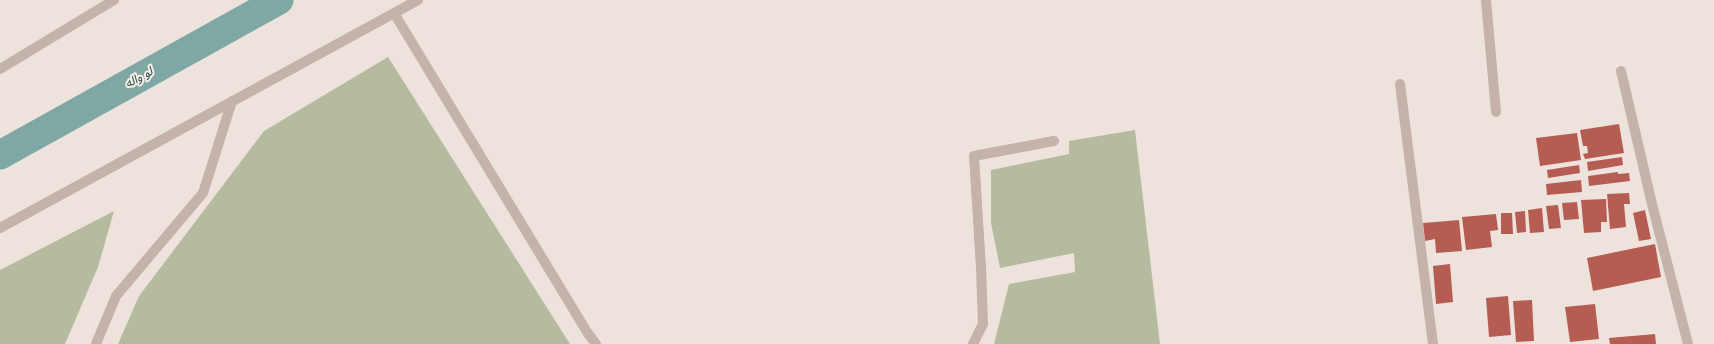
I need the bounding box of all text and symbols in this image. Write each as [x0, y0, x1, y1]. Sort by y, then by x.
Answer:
water label: لو واله [123, 65, 155, 91]

